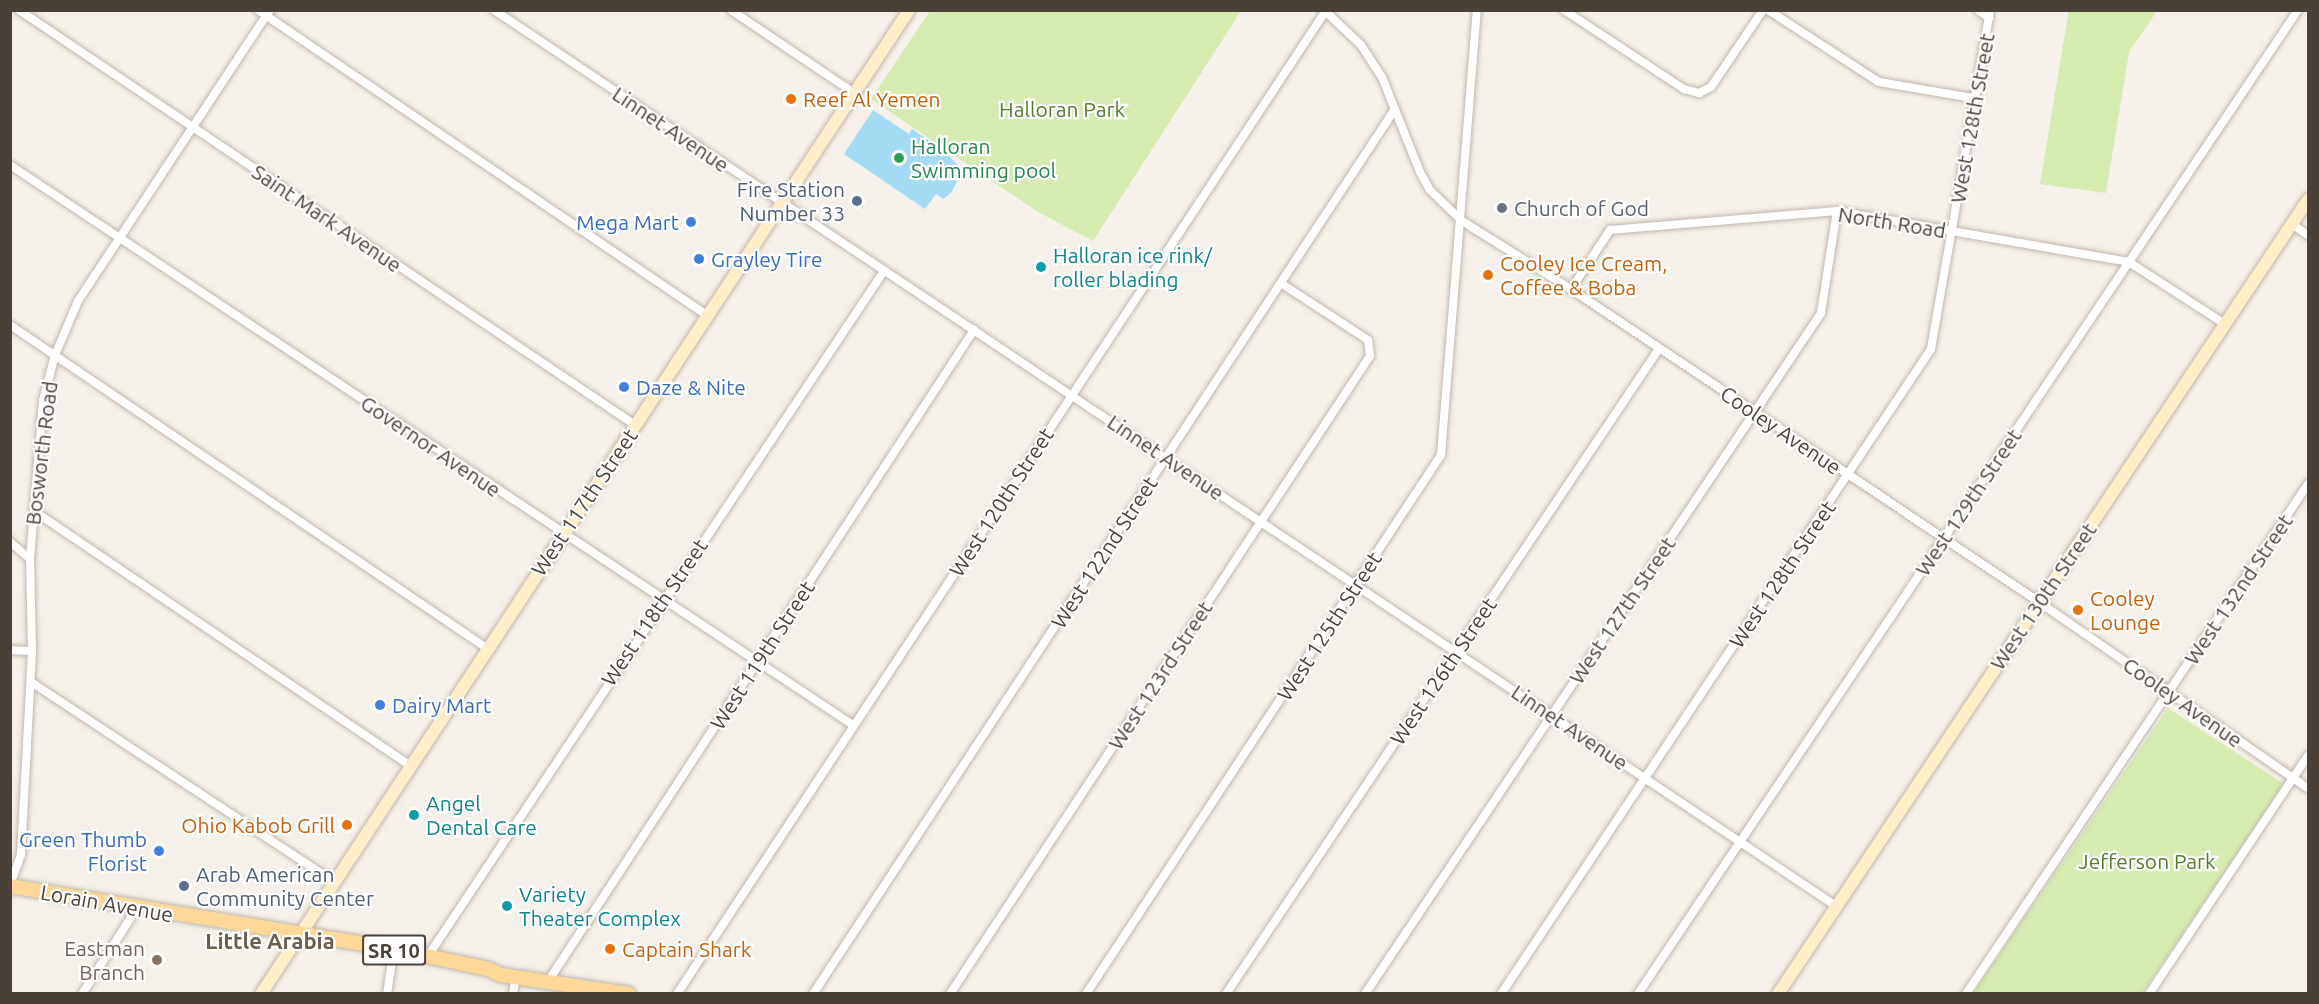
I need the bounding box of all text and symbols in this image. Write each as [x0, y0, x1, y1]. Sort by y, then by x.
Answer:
street label: West 128th Street [1945, 31, 1999, 205]
street label: Linnet Avenue [608, 81, 734, 177]
place label: Reef Al Yemen [803, 86, 941, 112]
marker: Reef Al Yemen [784, 92, 798, 106]
park label: Halloran Park [999, 96, 1125, 122]
place label: Halloran Swimming pool [911, 133, 1056, 183]
marker: Halloran Swimming pool [892, 151, 906, 165]
street label: Saint Mark Avenue [247, 159, 407, 277]
place label: Fire Station Number 33 [737, 176, 845, 226]
marker: Fire Station Number 33 [850, 194, 864, 208]
place label: Church of God [1514, 195, 1649, 221]
marker: Church of God [1495, 201, 1509, 215]
street label: North Road [1836, 201, 1948, 243]
place label: Mega Mart [576, 209, 679, 235]
marker: Mega Mart [684, 215, 698, 229]
place label: Halloran ice rink/ roller blading [1053, 242, 1212, 292]
place label: Grayley Tire [711, 246, 823, 272]
place label: Cooley Ice Cream, Coffee & Boba [1500, 250, 1667, 300]
marker: Grayley Tire [692, 252, 706, 266]
marker: Halloran ice rink/ roller blading [1034, 260, 1048, 274]
marker: Cooley Ice Cream, Coffee & Boba [1481, 268, 1495, 282]
place label: Daze & Nite [636, 374, 746, 400]
street label: Bosworth Road [20, 380, 62, 526]
marker: Daze & Nite [617, 380, 631, 394]
street label: Cooley Avenue [1716, 380, 1846, 480]
street label: Governor Avenue [356, 390, 506, 502]
street label: Linnet Avenue [1103, 409, 1229, 505]
street label: West 120th Street [944, 423, 1058, 581]
street label: West 117th Street [525, 424, 643, 580]
street label: West 129th Street [1909, 424, 2027, 580]
street label: West 122nd Street [1045, 471, 1163, 633]
street label: West 128th Street [1723, 496, 1841, 652]
street label: West 132nd Street [2178, 509, 2298, 669]
street label: West 130th Street [1984, 518, 2102, 674]
street label: West 127th Street [1563, 532, 1681, 688]
street label: West 118th Street [595, 534, 713, 690]
street label: West 125th Street [1272, 547, 1386, 705]
street label: West 119th Street [705, 576, 819, 734]
place label: Cooley Lounge [2090, 585, 2161, 635]
street label: West 126th Street [1384, 593, 1502, 749]
street label: West 123rd Street [1103, 596, 1217, 754]
marker: Cooley Lounge [2071, 603, 2085, 617]
street label: Cooley Avenue [2118, 651, 2248, 753]
street label: Linnet Avenue [1507, 679, 1633, 775]
place label: Dairy Mart [392, 692, 491, 718]
marker: Dairy Mart [373, 698, 387, 712]
place label: Angel Dental Care [426, 790, 537, 840]
marker: Angel Dental Care [407, 808, 421, 822]
place label: Ohio Kabob Grill [181, 812, 335, 838]
marker: Ohio Kabob Grill [340, 818, 354, 832]
place label: Green Thumb Florist [19, 826, 147, 876]
marker: Green Thumb Florist [152, 844, 166, 858]
park label: Jefferson Park [2078, 848, 2216, 874]
place label: Arab American Community Center [196, 861, 374, 911]
street label: Lorain Avenue [39, 879, 175, 927]
marker: Arab American Community Center [177, 879, 191, 893]
place label: Variety Theater Complex [519, 881, 681, 931]
marker: Variety Theater Complex [500, 899, 514, 913]
district label: Little Arabia [205, 928, 335, 954]
road number: SR 10 [361, 933, 427, 967]
place label: Eastman Branch [64, 935, 145, 985]
place label: Captain Shark [622, 936, 751, 962]
marker: Captain Shark [603, 942, 617, 956]
marker: Eastman Branch [150, 953, 164, 967]

